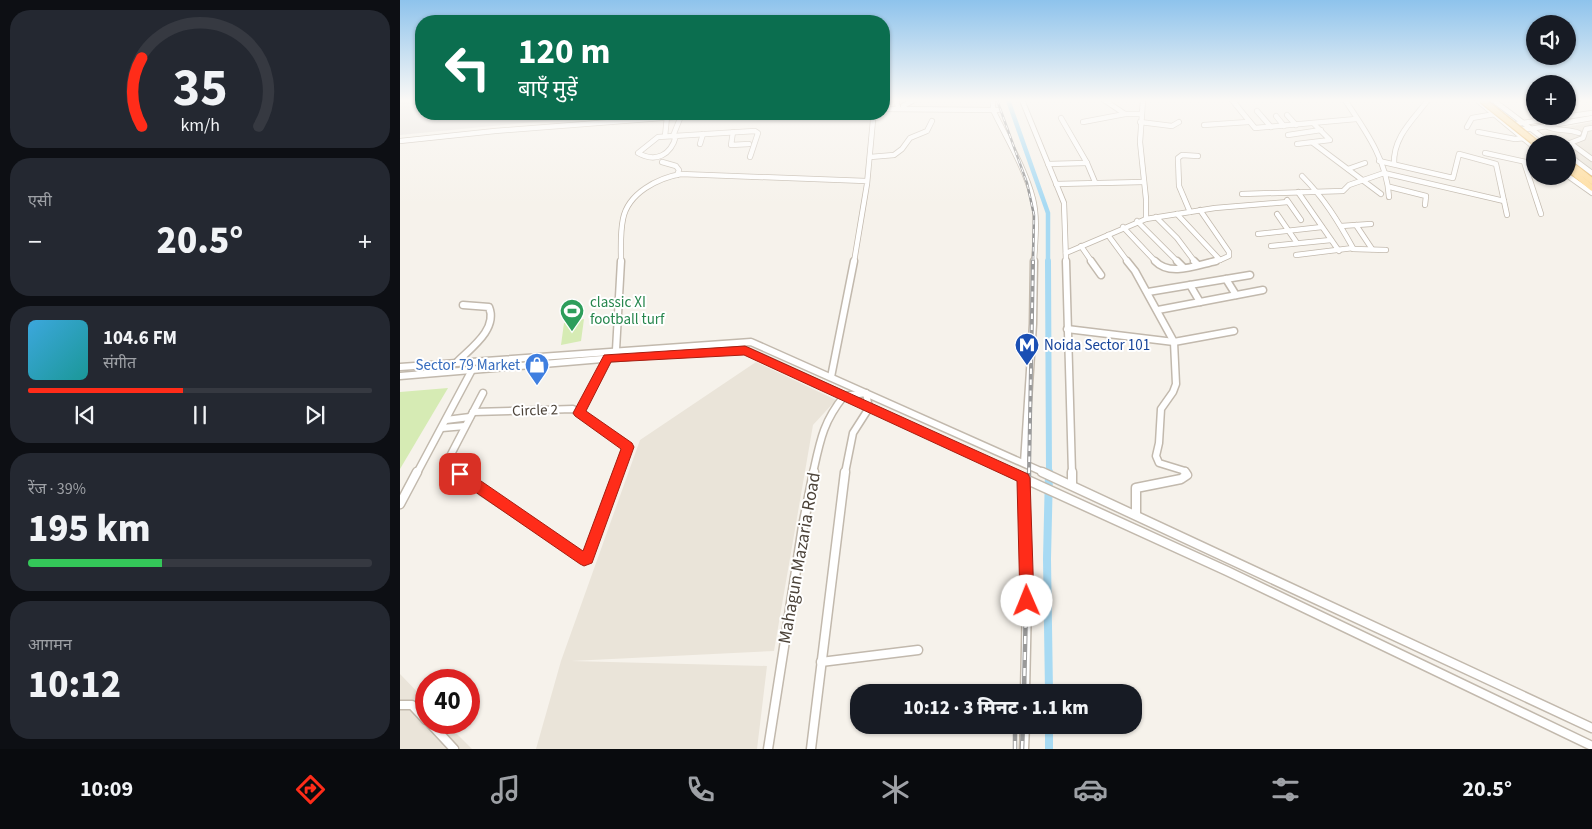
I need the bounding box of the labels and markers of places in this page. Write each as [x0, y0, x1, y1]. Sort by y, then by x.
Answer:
place label: classic XI football turf [590, 292, 665, 330]
sports icon: classic XI football turf [559, 298, 585, 332]
metro station icon: Noida Sector 101 [1014, 332, 1040, 366]
place label: Noida Sector 101 [1044, 335, 1150, 356]
shop icon: Sector 79 Market [524, 352, 550, 386]
place label: Sector 79 Market [416, 355, 520, 376]
pin [439, 453, 481, 495]

